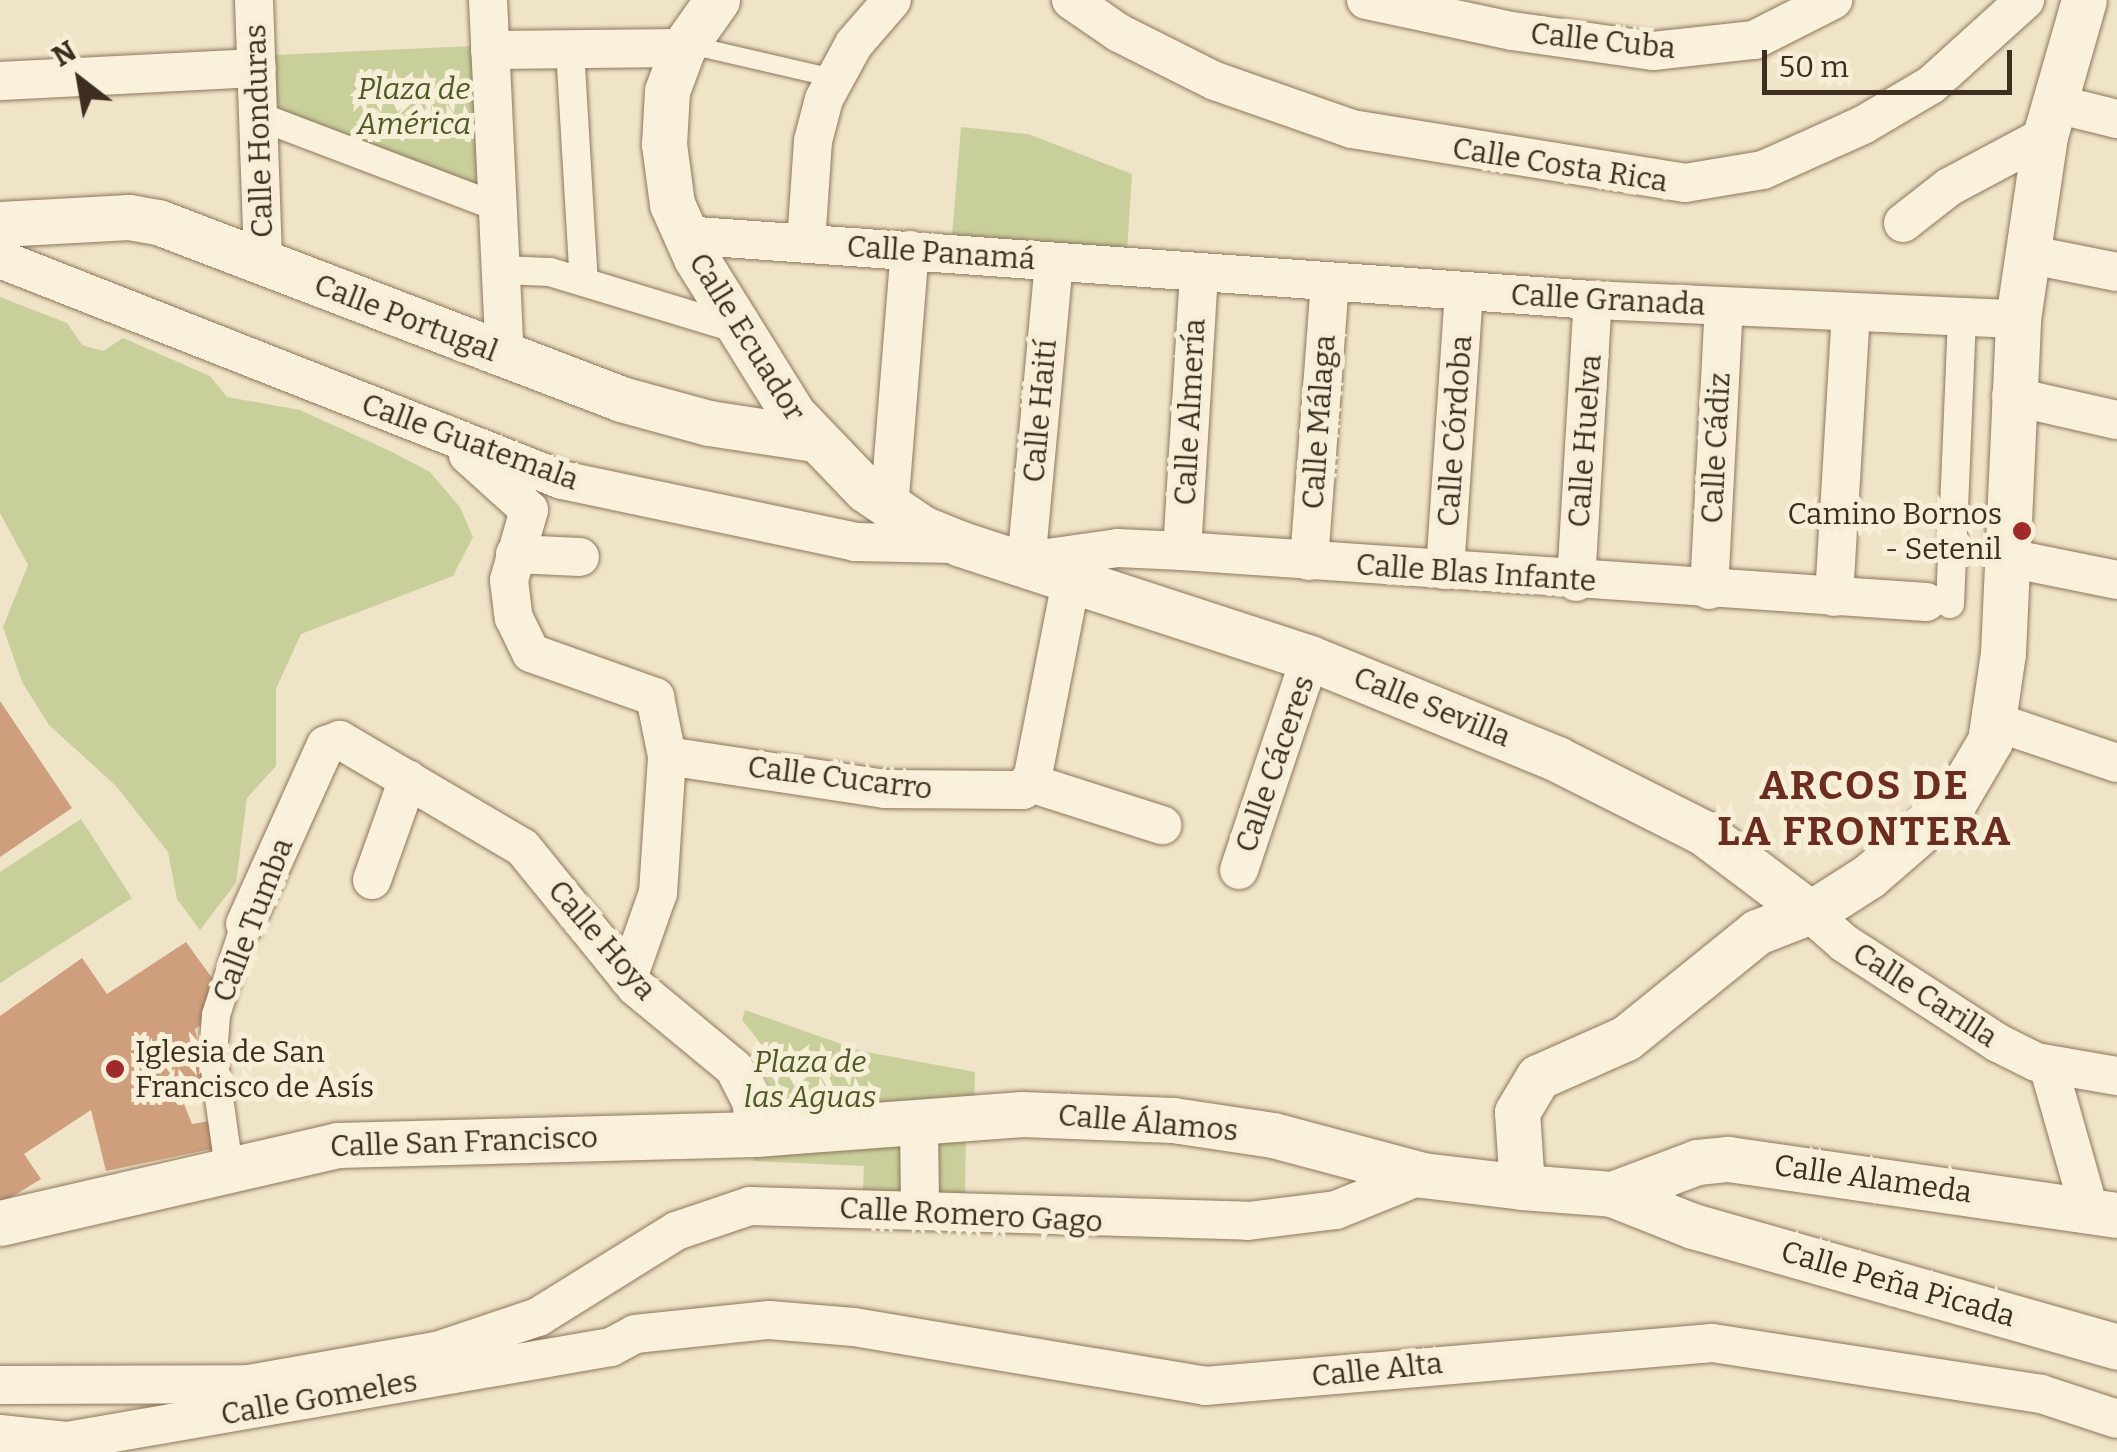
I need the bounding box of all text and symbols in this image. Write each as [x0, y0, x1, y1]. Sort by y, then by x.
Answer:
street label: Calle Cuba [1529, 15, 1677, 67]
street label: Calle Honduras [237, 23, 281, 239]
north arrow [30, 30, 130, 130]
scale bar [1767, 30, 2017, 92]
text: N [47, 34, 82, 74]
text: 50 m [1779, 49, 1849, 85]
park label: Plaza de América [357, 71, 471, 142]
street label: Calle Costa Rica [1450, 130, 1670, 200]
street label: Calle Panamá [846, 228, 1036, 278]
street label: Calle Ecuador [681, 246, 813, 428]
street label: Calle Portugal [309, 266, 503, 370]
street label: Calle Granada [1510, 277, 1706, 323]
street label: Calle Almería [1167, 318, 1213, 506]
street label: Calle Málaga [1295, 333, 1343, 511]
street label: Calle Córdoba [1430, 334, 1480, 528]
street label: Calle Haití [1016, 338, 1064, 484]
street label: Calle Huelva [1561, 353, 1609, 529]
street label: Calle Cádiz [1694, 372, 1738, 524]
street label: Calle Guatemala [357, 386, 583, 498]
place label: Camino Bornos - Setenil [1787, 496, 2002, 566]
marker: Camino Bornos - Setenil [2011, 520, 2033, 542]
street label: Calle Blas Infante [1355, 547, 1597, 599]
street label: Calle Sevilla [1348, 659, 1516, 755]
street label: Calle Cáceres [1228, 671, 1322, 857]
street label: Calle Cucarro [746, 749, 934, 807]
district label: ARCOS DE LA FRONTERA [1717, 762, 2013, 856]
street label: Calle Tumba [205, 833, 301, 1007]
street label: Calle Hoya [540, 873, 664, 1007]
street label: Calle Carilla [1846, 935, 2004, 1055]
place label: Iglesia de San Francisco de Asís [135, 1034, 374, 1104]
park label: Plaza de las Aguas [744, 1044, 876, 1114]
marker: Iglesia de San Francisco de Asís [104, 1058, 126, 1080]
street label: Calle Álamos [1056, 1097, 1240, 1149]
street label: Calle San Francisco [329, 1119, 599, 1165]
street label: Calle Alameda [1772, 1147, 1974, 1211]
street label: Calle Romero Gago [838, 1190, 1104, 1240]
street label: Calle Peña Picada [1777, 1233, 2019, 1335]
street label: Calle Alta [1310, 1345, 1444, 1395]
street label: Calle Gomeles [218, 1363, 420, 1433]

